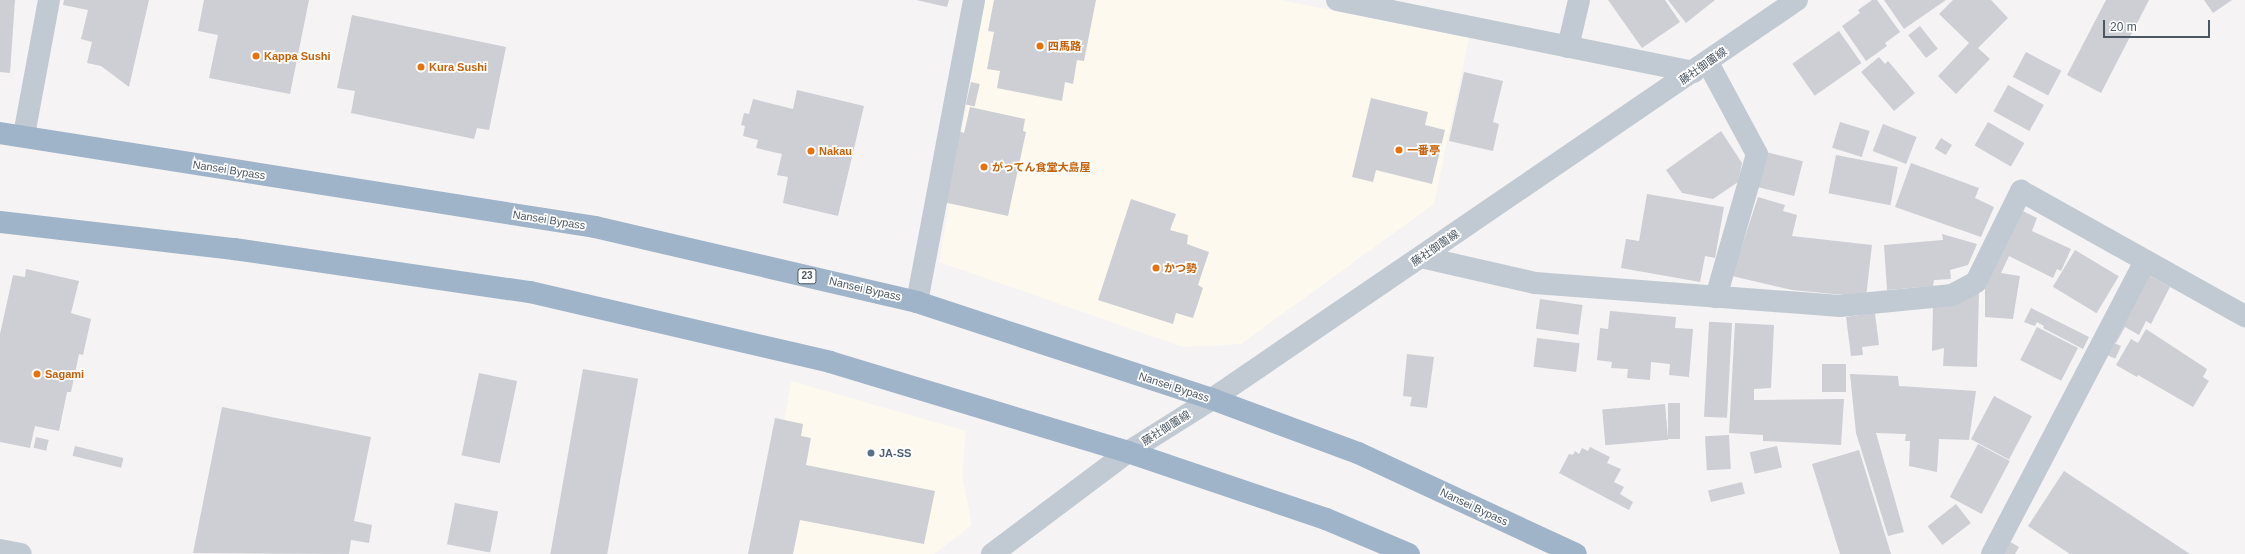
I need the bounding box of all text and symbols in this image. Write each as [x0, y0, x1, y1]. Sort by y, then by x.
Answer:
scale bar [2105, 12, 2212, 38]
text: 20 m [2110, 20, 2137, 34]
place label: 四馬路 [1048, 39, 1081, 53]
marker: 四馬路 [1035, 41, 1045, 51]
street label: 藤社御薗線 [1677, 45, 1729, 87]
place label: Kappa Sushi [264, 49, 331, 63]
marker: Kappa Sushi [251, 51, 261, 61]
place label: Kura Sushi [429, 60, 487, 74]
marker: Kura Sushi [416, 62, 426, 72]
place label: 一番亭 [1407, 143, 1440, 157]
place label: Nakau [819, 144, 852, 158]
marker: 一番亭 [1394, 145, 1404, 155]
marker: Nakau [806, 146, 816, 156]
street label: Nansei Bypass [192, 158, 266, 182]
place label: がってん食堂大島屋 [992, 160, 1091, 174]
marker: がってん食堂大島屋 [979, 162, 989, 172]
street label: Nansei Bypass [512, 208, 586, 232]
street label: 藤社御薗線 [1409, 227, 1461, 269]
place label: かつ勢 [1164, 261, 1197, 275]
marker: かつ勢 [1151, 263, 1161, 273]
road number: 23 [797, 268, 817, 284]
street label: Nansei Bypass [828, 274, 902, 304]
place label: Sagami [45, 367, 84, 381]
marker: Sagami [32, 369, 42, 379]
street label: Nansei Bypass [1137, 369, 1211, 405]
street label: 藤社御薗線 [1139, 408, 1193, 448]
place label: JA-SS [879, 446, 911, 460]
marker: JA-SS [866, 448, 876, 458]
street label: Nansei Bypass [1438, 486, 1510, 528]

